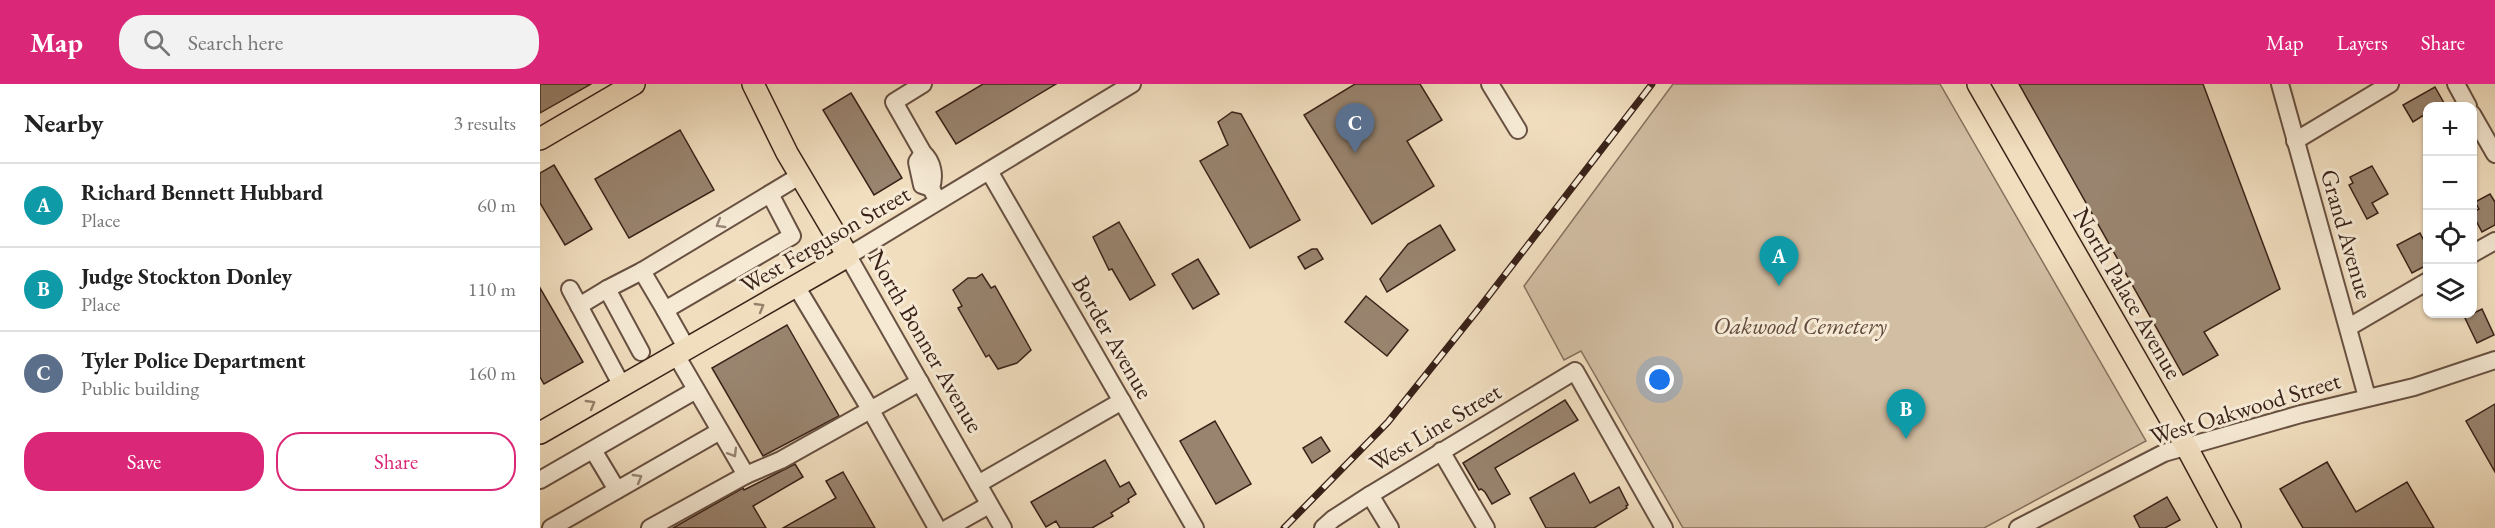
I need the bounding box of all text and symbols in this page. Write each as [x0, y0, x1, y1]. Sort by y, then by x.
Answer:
search box [119, 15, 539, 69]
text: Map [30, 24, 83, 60]
icon: search [140, 26, 173, 59]
text: Search here [188, 28, 283, 57]
text: Map [2266, 29, 2304, 56]
text: Layers [2337, 29, 2388, 56]
text: Share [2421, 29, 2465, 56]
map controls [2423, 102, 2477, 318]
button: + [2423, 102, 2477, 156]
pin: C [1336, 104, 1374, 153]
text: Nearby [24, 106, 104, 140]
text: 3 results [453, 110, 516, 136]
button: − [2423, 156, 2477, 210]
street label: Grand Avenue [2314, 166, 2380, 302]
text: Richard Bennett Hubbard [81, 178, 323, 207]
street label: West Ferguson Street [735, 178, 916, 300]
text: A [36, 192, 51, 218]
text: 60 m [477, 192, 516, 218]
street label: North Palace Avenue [2066, 202, 2190, 384]
text: Place [81, 207, 120, 233]
button: locate [2423, 210, 2477, 264]
one-way arrow [716, 217, 726, 229]
pin: A [1760, 236, 1798, 286]
street label: North Bonner Avenue [861, 244, 991, 438]
text: Judge Stockton Donley [81, 262, 292, 291]
button: layers [2423, 264, 2477, 318]
street label: Border Avenue [1065, 270, 1161, 404]
text: B [37, 276, 50, 302]
text: 110 m [468, 276, 516, 302]
text: Place [81, 291, 120, 317]
one-way arrow [754, 303, 764, 314]
park label: Oakwood Cemetery [1713, 310, 1887, 341]
text: Tyler Police Department [81, 346, 306, 375]
text: C [36, 360, 51, 386]
text: 160 m [468, 360, 516, 386]
street label: West Oakwood Street [2146, 364, 2344, 452]
your location [1645, 365, 1674, 394]
text: Public building [81, 375, 199, 401]
street label: West Line Street [1363, 375, 1507, 479]
pin: B [1886, 390, 1926, 439]
one-way arrow [585, 400, 595, 411]
button: Save [24, 432, 264, 491]
button: Share [276, 432, 516, 491]
one-way arrow [726, 447, 738, 457]
one-way arrow [632, 474, 642, 485]

